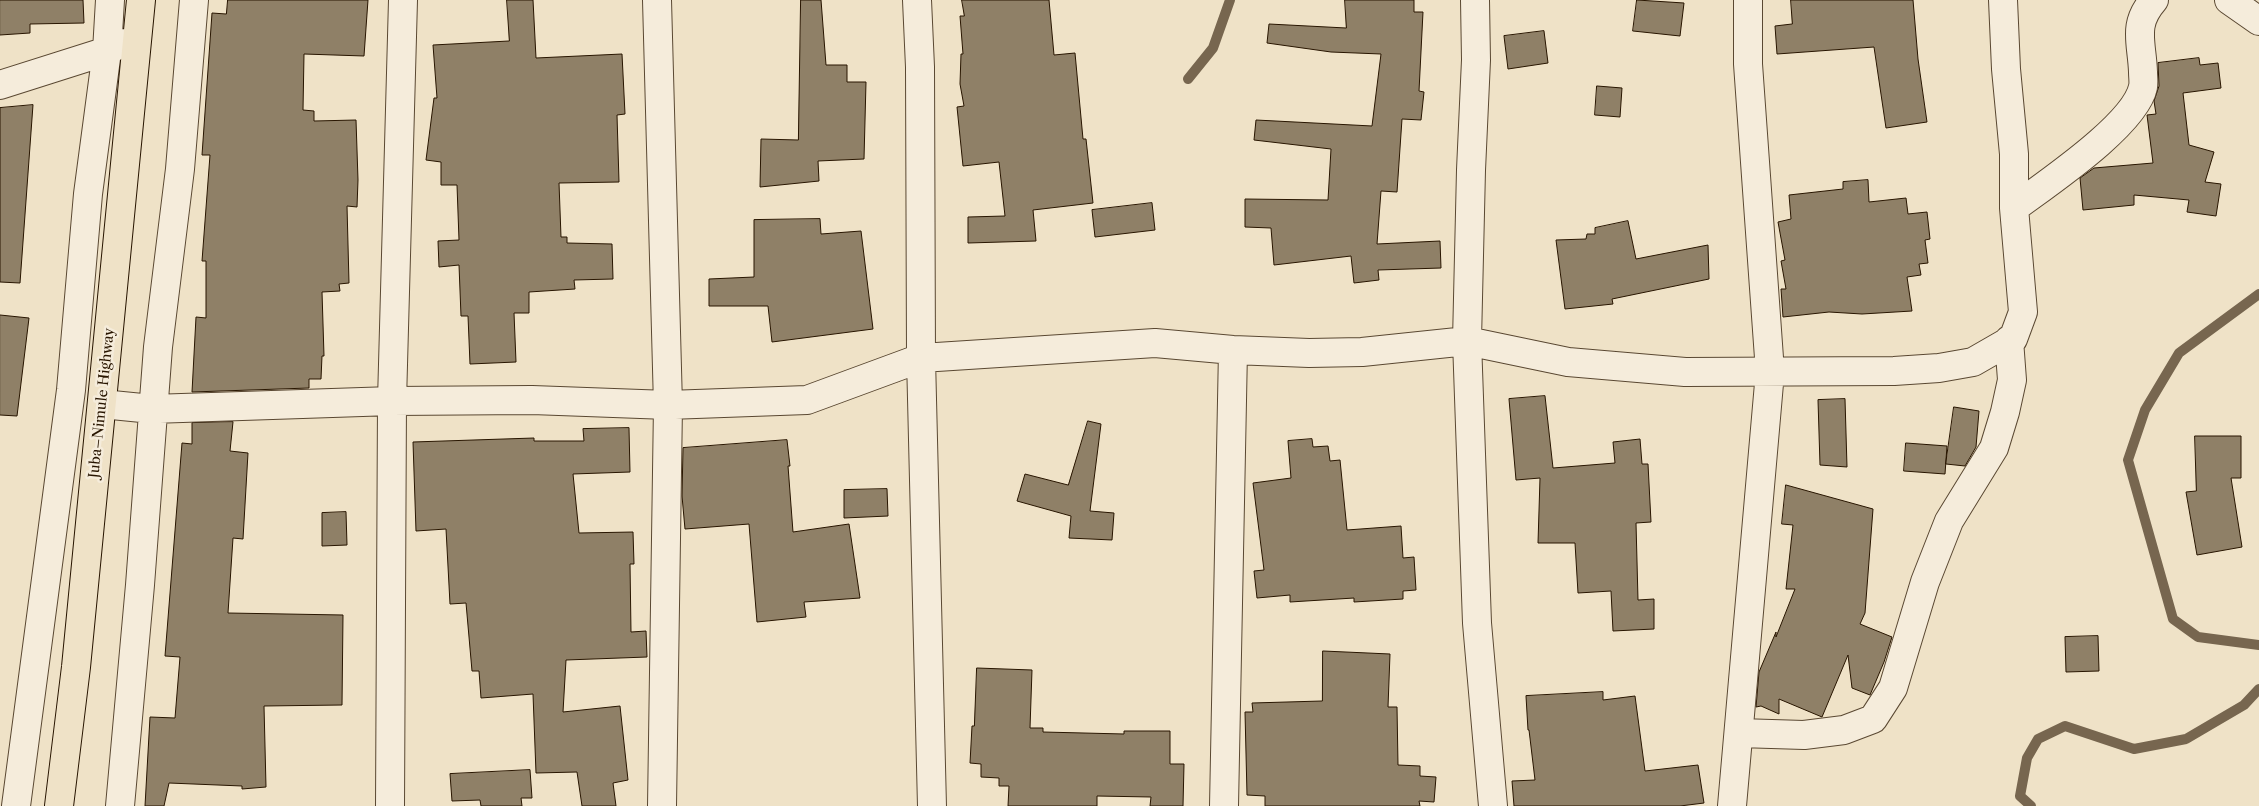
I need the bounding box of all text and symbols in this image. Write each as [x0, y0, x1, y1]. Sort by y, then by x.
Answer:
street label: Juba–Nimule Highway [86, 327, 118, 479]

